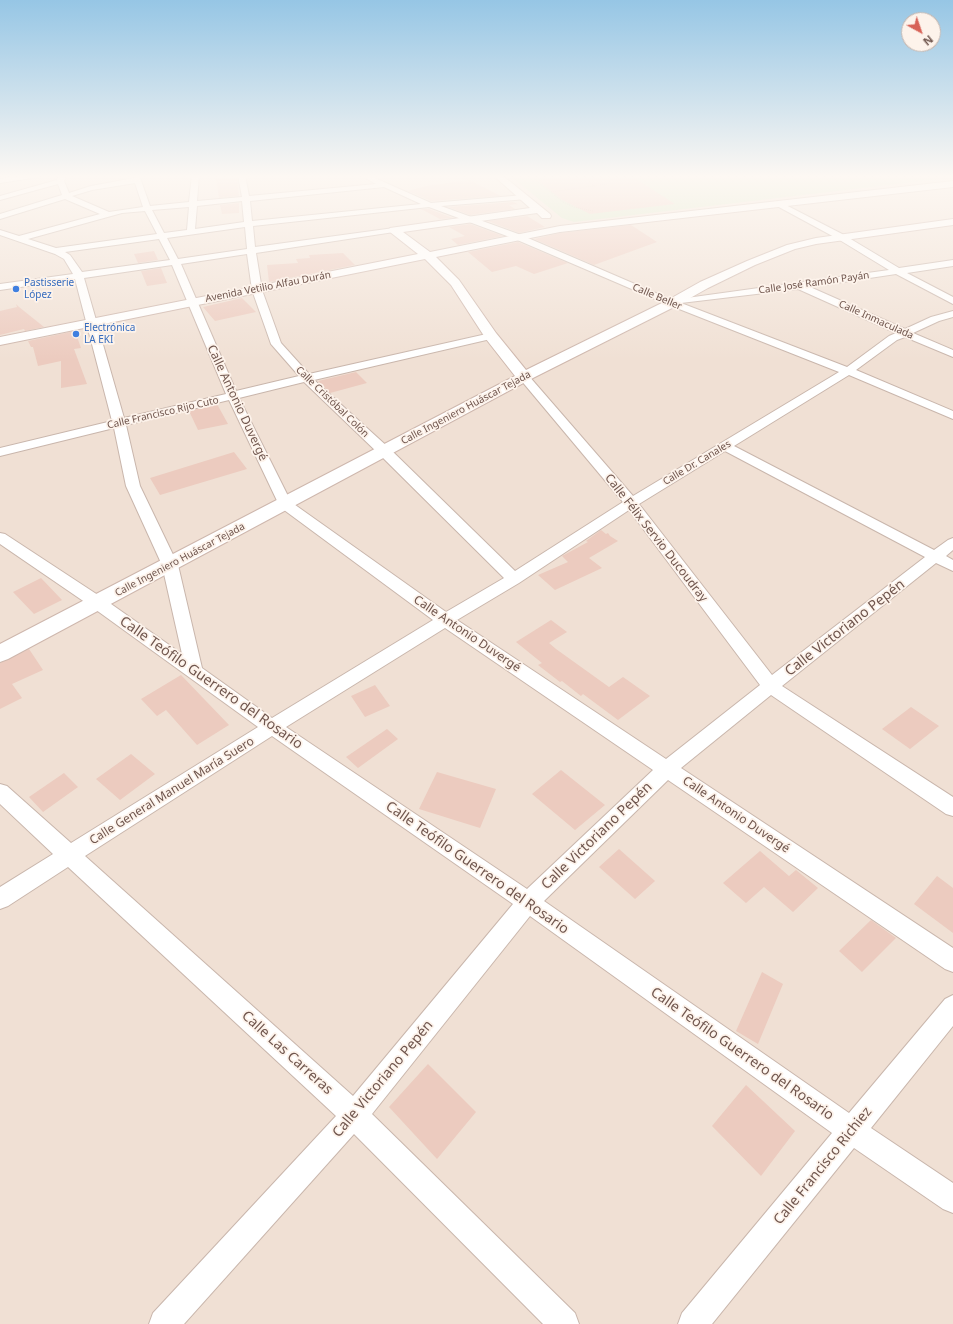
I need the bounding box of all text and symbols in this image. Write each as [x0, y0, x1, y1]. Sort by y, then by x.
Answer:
north arrow [901, 12, 941, 52]
text: N [920, 32, 937, 49]
street label: Avenida Vetilio Alfau Durán [204, 269, 332, 305]
street label: Calle José Ramón Payán [758, 269, 870, 297]
place label: Pastisserie López [24, 277, 74, 300]
street label: Calle Beller [631, 281, 683, 313]
marker: Pastisserie López [11, 284, 21, 294]
street label: Calle Inmaculada [837, 298, 915, 342]
place label: Electrónica LA EKI [84, 322, 135, 346]
marker: Electrónica LA EKI [71, 329, 81, 339]
street label: Calle Antonio Duvergé [204, 343, 270, 463]
street label: Calle Cristóbal Colón [293, 364, 371, 440]
street label: Calle Ingeniero Huáscar Tejada [399, 369, 533, 447]
street label: Calle Francisco Rijo Cuto [106, 394, 220, 432]
street label: Calle Dr. Canales [661, 438, 733, 488]
street label: Calle Félix Servio Ducoudray [602, 471, 710, 605]
street label: Calle Ingeniero Huáscar Tejada [113, 521, 247, 599]
street label: Calle Victoriano Pepén [782, 576, 908, 680]
street label: Calle Antonio Duvergé [411, 593, 523, 675]
street label: Calle Teófilo Guerrero del Rosario [116, 613, 306, 753]
street label: Calle General Manuel María Suero [87, 734, 257, 848]
street label: Calle Antonio Duvergé [680, 774, 792, 856]
street label: Calle Victoriano Pepén [538, 779, 656, 893]
street label: Calle Teófilo Guerrero del Rosario [382, 798, 572, 938]
street label: Calle Teófilo Guerrero del Rosario [647, 984, 837, 1124]
street label: Calle Las Carreras [238, 1008, 336, 1098]
street label: Calle Victoriano Pepén [329, 1017, 437, 1141]
street label: Calle Francisco Richiez [770, 1104, 876, 1228]

